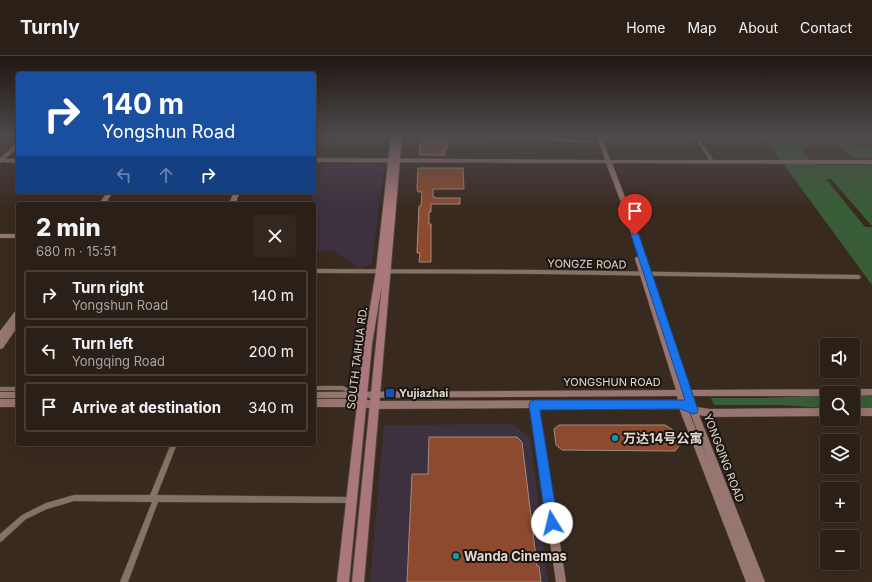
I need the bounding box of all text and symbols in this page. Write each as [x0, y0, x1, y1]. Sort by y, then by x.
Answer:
text: Turnly [20, 16, 80, 39]
text: Home [626, 19, 665, 36]
text: Map [687, 19, 717, 36]
text: About [739, 19, 778, 36]
text: Contact [800, 19, 852, 36]
text: 140 m [102, 87, 184, 121]
icon: right [36, 88, 88, 140]
text: Yongshun Road [102, 121, 235, 142]
icon: left [113, 164, 135, 186]
icon: ahead [155, 164, 177, 186]
icon: right [197, 164, 219, 186]
pin [618, 194, 652, 235]
icon: arrive [624, 200, 646, 222]
text: 2 min [36, 213, 101, 242]
button: close [254, 215, 296, 257]
text: 680 m · 15:51 [36, 243, 117, 259]
street label: YONGZE ROAD [547, 256, 627, 272]
text: Turn right [72, 278, 144, 297]
icon: right [38, 284, 60, 306]
text: 140 m [251, 286, 294, 305]
text: Yongshun Road [72, 297, 168, 313]
street label: SOUTH TAIHUA RD. [344, 306, 370, 410]
text: Turn left [72, 334, 133, 353]
map controls [820, 338, 860, 570]
button: sound [820, 338, 860, 378]
icon: left [38, 340, 60, 362]
text: 200 m [249, 342, 294, 361]
text: Yongqing Road [72, 353, 165, 369]
street label: YONGSHUN ROAD [563, 375, 661, 389]
place label: Yujiazhai [399, 386, 448, 400]
button: search [820, 386, 860, 426]
marker: Yujiazhai [384, 387, 396, 399]
icon: arrive [38, 396, 60, 418]
text: Arrive at destination [72, 398, 221, 417]
text: 340 m [248, 398, 294, 417]
street label: YONGQING ROAD [701, 412, 747, 504]
place label: 万达14号公寓 [623, 430, 702, 446]
marker: 万达14号公寓 [610, 433, 620, 443]
button: layers [820, 434, 860, 474]
button: + [820, 482, 860, 522]
position arrow [531, 502, 573, 544]
button: − [820, 530, 860, 570]
place label: Wanda Cinemas [464, 548, 567, 564]
marker: Wanda Cinemas [451, 551, 461, 561]

